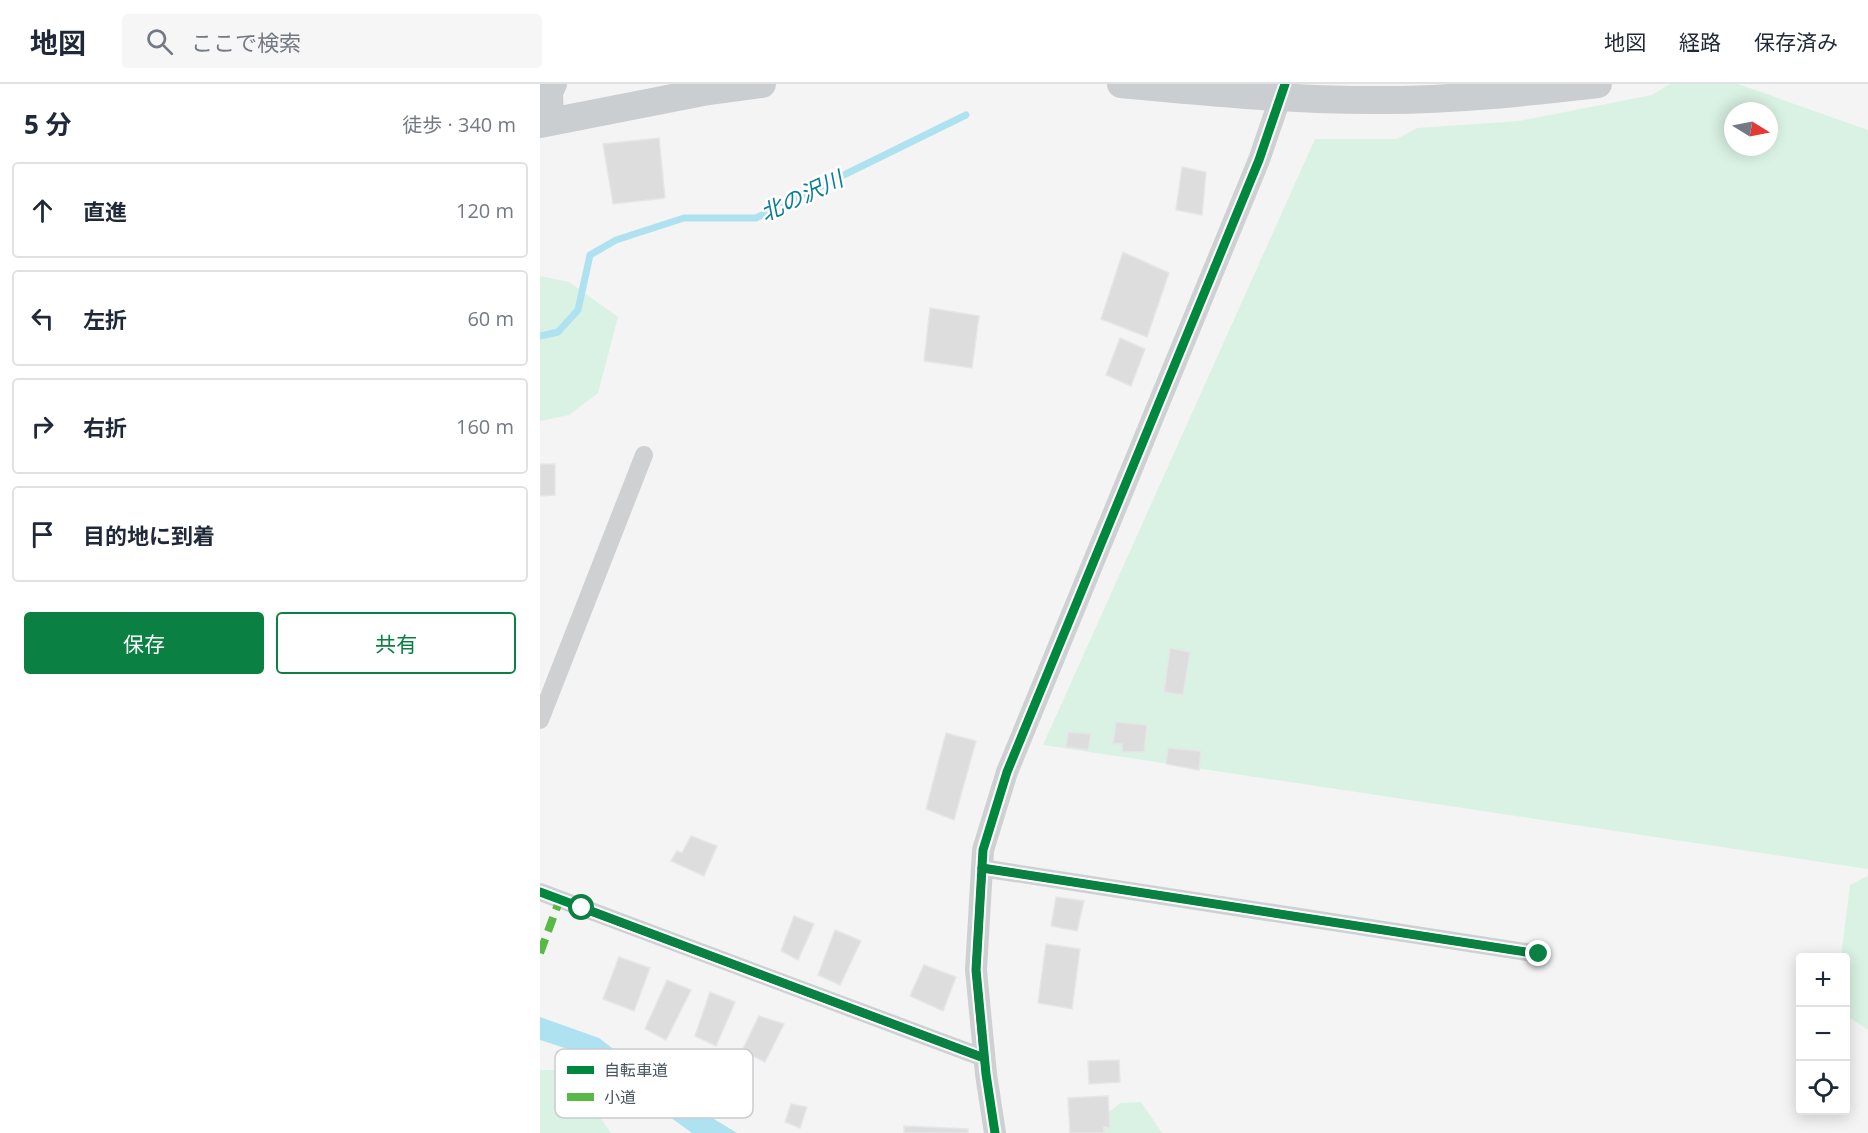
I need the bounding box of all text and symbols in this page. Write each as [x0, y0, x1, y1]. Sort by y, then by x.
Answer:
search box [122, 14, 542, 68]
text: 地図 [30, 23, 86, 61]
icon: search [143, 25, 176, 58]
text: ここで検索 [191, 27, 301, 57]
text: 地図 [1604, 28, 1646, 56]
text: 経路 [1679, 28, 1721, 56]
text: 保存済み [1754, 28, 1838, 56]
north arrow [1724, 102, 1778, 156]
text: 5 分 [24, 106, 72, 142]
text: 徒歩 · 340 m [402, 111, 516, 138]
water label: 北の沢川 [755, 162, 849, 227]
icon: ahead [26, 194, 59, 227]
text: 直進 [83, 196, 127, 226]
text: 120 m [456, 197, 514, 224]
icon: left [26, 302, 59, 335]
text: 左折 [83, 304, 127, 334]
text: 60 m [467, 305, 514, 332]
icon: right [26, 410, 59, 443]
text: 右折 [83, 412, 127, 442]
text: 160 m [456, 413, 514, 440]
icon: arrive [26, 518, 59, 551]
text: 目的地に到着 [83, 520, 215, 550]
button: 保存 [24, 612, 264, 674]
button: 共有 [276, 612, 516, 674]
route start [568, 894, 594, 920]
route end [1525, 940, 1551, 966]
map controls [1796, 953, 1850, 1115]
button: + [1796, 953, 1850, 1007]
button: − [1796, 1007, 1850, 1061]
legend [555, 1049, 753, 1118]
text: 自転車道 [604, 1059, 668, 1081]
button: locate [1796, 1061, 1850, 1115]
text: 小道 [604, 1086, 636, 1108]

